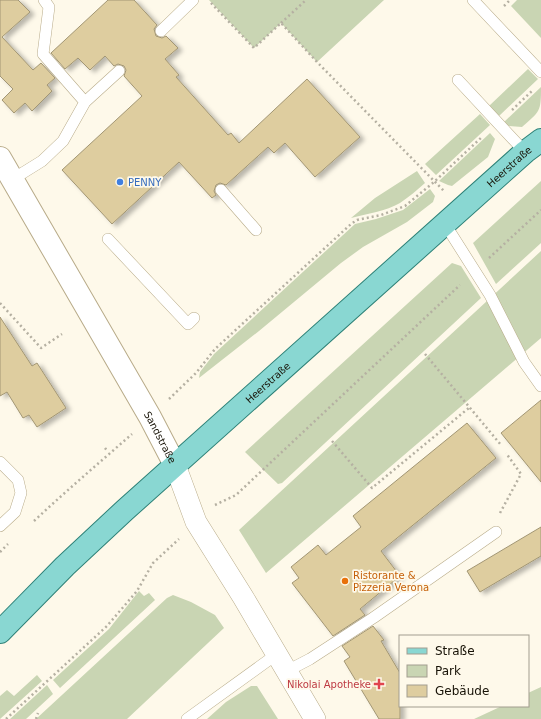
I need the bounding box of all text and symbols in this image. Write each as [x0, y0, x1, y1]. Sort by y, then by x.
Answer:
street label: Heerstraße [484, 144, 533, 189]
marker: PENNY [115, 177, 125, 187]
place label: PENNY [128, 177, 162, 188]
street label: Heerstraße [243, 360, 292, 405]
street label: Sandstraße [142, 409, 179, 465]
place label: Ristorante & Pizzeria Verona [353, 570, 429, 593]
marker: Ristorante & Pizzeria Verona [340, 576, 350, 586]
legend [399, 635, 529, 707]
text: Straße [435, 644, 475, 658]
text: Park [435, 664, 461, 678]
place label: Nikolai Apotheke [287, 679, 371, 690]
marker: Nikolai Apotheke [374, 679, 384, 689]
text: Gebäude [435, 684, 489, 698]

